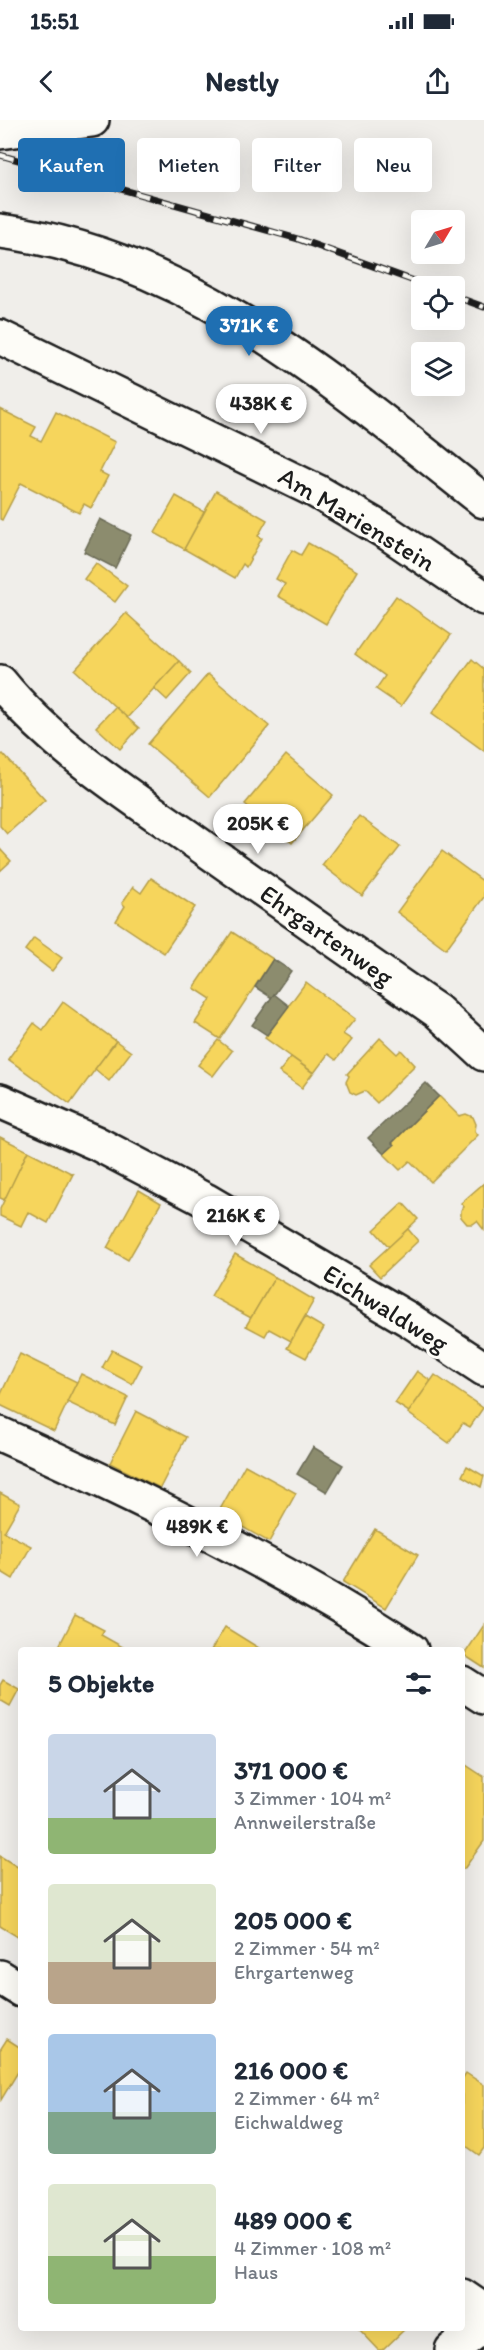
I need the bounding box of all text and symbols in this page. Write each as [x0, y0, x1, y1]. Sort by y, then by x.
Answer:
text: 15:51 [30, 8, 79, 35]
icon: back [30, 65, 63, 98]
text: Nestly [205, 65, 279, 98]
icon: share [421, 65, 454, 98]
chip: Kaufen [18, 138, 125, 192]
chip: Mieten [137, 138, 240, 192]
chip: Filter [252, 138, 342, 192]
chip: Neu [354, 138, 432, 192]
north arrow [411, 210, 465, 264]
map controls [411, 210, 465, 396]
button: locate [411, 276, 465, 330]
pin: 371K € [200, 306, 298, 357]
text: 371K € [220, 313, 278, 337]
button: layers [411, 342, 465, 396]
pin: 438K € [212, 384, 310, 435]
text: 438K € [230, 391, 292, 415]
street label: Am Marienstein [273, 460, 441, 578]
pin: 205K € [209, 804, 307, 855]
text: 205K € [227, 811, 289, 835]
street label: Ehrgartenweg [254, 877, 401, 993]
pin: 216K € [187, 1196, 285, 1247]
text: 216K € [206, 1203, 266, 1227]
street label: Eichwaldweg [317, 1257, 455, 1359]
pin: 489K € [148, 1507, 246, 1558]
text: 489K € [166, 1514, 228, 1538]
text: 5 Objekte [48, 1667, 154, 1699]
icon: filters [402, 1667, 435, 1700]
text: 371 000 € [234, 1754, 348, 1786]
icon: home [96, 1758, 168, 1830]
text: 3 Zimmer · 104 m² [234, 1786, 391, 1810]
text: Annweilerstraße [234, 1810, 376, 1834]
text: 205 000 € [234, 1904, 352, 1936]
icon: home [96, 1908, 168, 1980]
text: 2 Zimmer · 54 m² [234, 1936, 380, 1960]
text: Ehrgartenweg [234, 1960, 354, 1984]
text: 216 000 € [234, 2054, 348, 2086]
icon: home [96, 2058, 168, 2130]
text: 2 Zimmer · 64 m² [234, 2086, 380, 2110]
text: Eichwaldweg [234, 2110, 343, 2134]
text: 489 000 € [234, 2204, 352, 2236]
icon: home [96, 2208, 168, 2280]
text: 4 Zimmer · 108 m² [234, 2236, 391, 2260]
text: Haus [234, 2260, 278, 2284]

